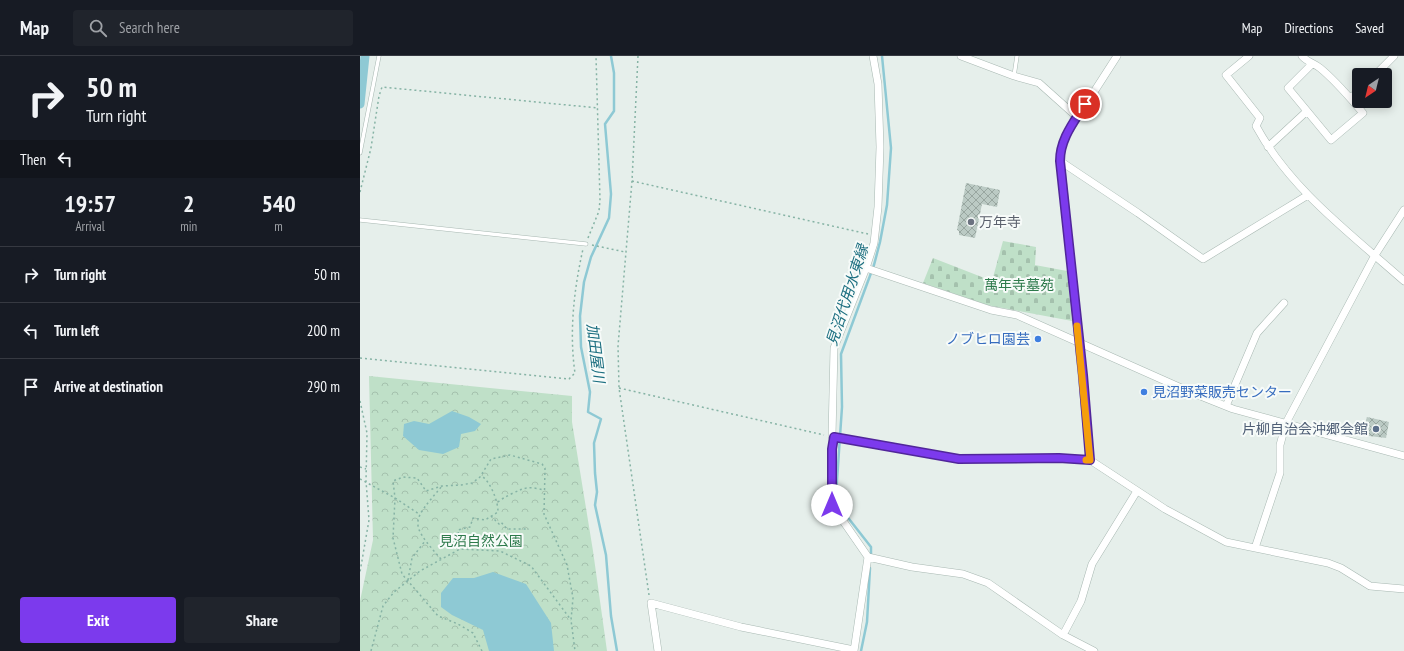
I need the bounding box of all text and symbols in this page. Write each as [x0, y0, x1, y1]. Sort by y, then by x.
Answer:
search box [73, 10, 353, 46]
text: Map [20, 16, 49, 40]
icon: search [87, 17, 109, 39]
text: Search here [119, 18, 180, 37]
text: Map [1242, 19, 1262, 37]
text: Directions [1284, 19, 1333, 37]
text: Saved [1355, 19, 1384, 37]
text: 50 m [86, 68, 137, 105]
north arrow [1352, 68, 1392, 108]
map controls [1352, 68, 1392, 108]
icon: right [20, 72, 72, 124]
pin [1068, 87, 1102, 121]
icon: arrive [1074, 93, 1096, 115]
text: Turn right [86, 104, 146, 127]
icon: left [54, 148, 76, 170]
text: Then [20, 150, 46, 169]
text: 19:57 [64, 188, 116, 219]
text: 2 [183, 188, 194, 219]
text: 540 [261, 188, 296, 219]
place label: 万年寺 [979, 213, 1021, 231]
marker: 万年寺 [966, 217, 976, 227]
text: Arrival [75, 218, 105, 235]
text: min [180, 218, 197, 235]
text: m [274, 218, 283, 235]
water label: 見沼代用水東縁 [822, 240, 873, 348]
icon: right [20, 264, 42, 286]
text: Turn right [54, 265, 106, 284]
text: 50 m [314, 265, 340, 284]
park label: 萬年寺墓苑 [984, 276, 1054, 294]
icon: left [20, 320, 42, 342]
text: Turn left [54, 321, 99, 340]
text: 200 m [307, 321, 340, 340]
water label: 加田屋川 [583, 322, 609, 386]
place label: ノブヒロ園芸 [946, 330, 1030, 348]
marker: ノブヒロ園芸 [1033, 334, 1043, 344]
icon: arrive [20, 376, 42, 398]
text: Arrive at destination [54, 377, 163, 396]
text: 290 m [307, 377, 340, 396]
place label: 見沼野菜販売センター [1152, 383, 1292, 401]
marker: 見沼野菜販売センター [1139, 387, 1149, 397]
place label: 片柳自治会沖郷会館 [1242, 420, 1368, 438]
marker: 片柳自治会沖郷会館 [1371, 424, 1381, 434]
position arrow [811, 484, 853, 526]
park label: 見沼自然公園 [439, 532, 523, 550]
button: Exit [20, 597, 176, 643]
button: Share [184, 597, 340, 643]

